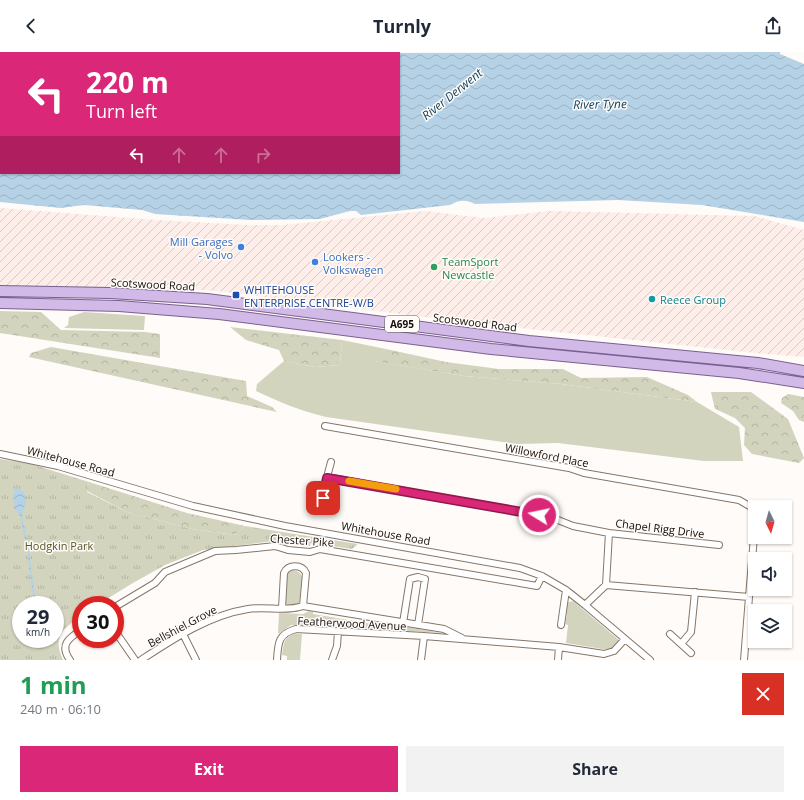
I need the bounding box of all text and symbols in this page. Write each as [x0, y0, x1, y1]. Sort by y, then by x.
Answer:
text: Turnly [373, 14, 431, 38]
icon: back [20, 15, 42, 37]
icon: share [762, 15, 784, 37]
text: 220 m [86, 63, 169, 101]
water label: River Derwent [418, 64, 487, 124]
icon: left [20, 68, 72, 120]
water label: River Tyne [573, 95, 627, 113]
text: Turn left [86, 99, 157, 123]
icon: left [126, 144, 148, 166]
icon: ahead [168, 144, 190, 166]
icon: ahead [210, 144, 232, 166]
icon: right [252, 144, 274, 166]
place label: Mill Garages - Volvo [170, 234, 233, 262]
marker: Mill Garages - Volvo [236, 242, 246, 252]
place label: Lookers - Volkswagen [323, 249, 384, 277]
place label: TeamSport Newcastle [442, 254, 498, 282]
marker: Lookers - Volkswagen [310, 257, 320, 267]
marker: TeamSport Newcastle [429, 262, 439, 272]
street label: Scotswood Road [110, 274, 196, 294]
place label: WHITEHOUSE ENTERPRISE CENTRE-W/B [244, 282, 374, 310]
marker: WHITEHOUSE ENTERPRISE CENTRE-W/B [231, 290, 241, 300]
place label: Reece Group [660, 292, 726, 307]
marker: Reece Group [647, 294, 657, 304]
street label: Scotswood Road [432, 309, 518, 335]
road number: A695 [385, 316, 419, 332]
street label: Willowford Place [504, 440, 590, 470]
street label: Whitehouse Road [25, 442, 117, 480]
pin [306, 481, 340, 515]
icon: arrive [312, 487, 334, 509]
position arrow [518, 494, 560, 536]
north arrow [748, 500, 792, 544]
map controls [748, 500, 792, 648]
street label: Chapel Rigg Drive [615, 515, 705, 541]
street label: Whitehouse Road [340, 518, 432, 548]
street label: Chester Pike [270, 530, 334, 550]
park label: Hodgkin Park [25, 538, 94, 553]
button: sound [748, 552, 792, 596]
speed limit sign: 30 [72, 596, 124, 648]
street label: Bellshiel Grove [145, 601, 219, 651]
text: 29 [27, 603, 49, 630]
button: layers [748, 604, 792, 648]
street label: Featherwood Avenue [297, 613, 407, 633]
text: km/h [26, 625, 50, 639]
text: 1 min [20, 668, 87, 701]
button: close [742, 673, 784, 715]
text: 240 m · 06:10 [20, 700, 101, 718]
button: Exit [20, 746, 398, 792]
button: Share [406, 746, 784, 792]

